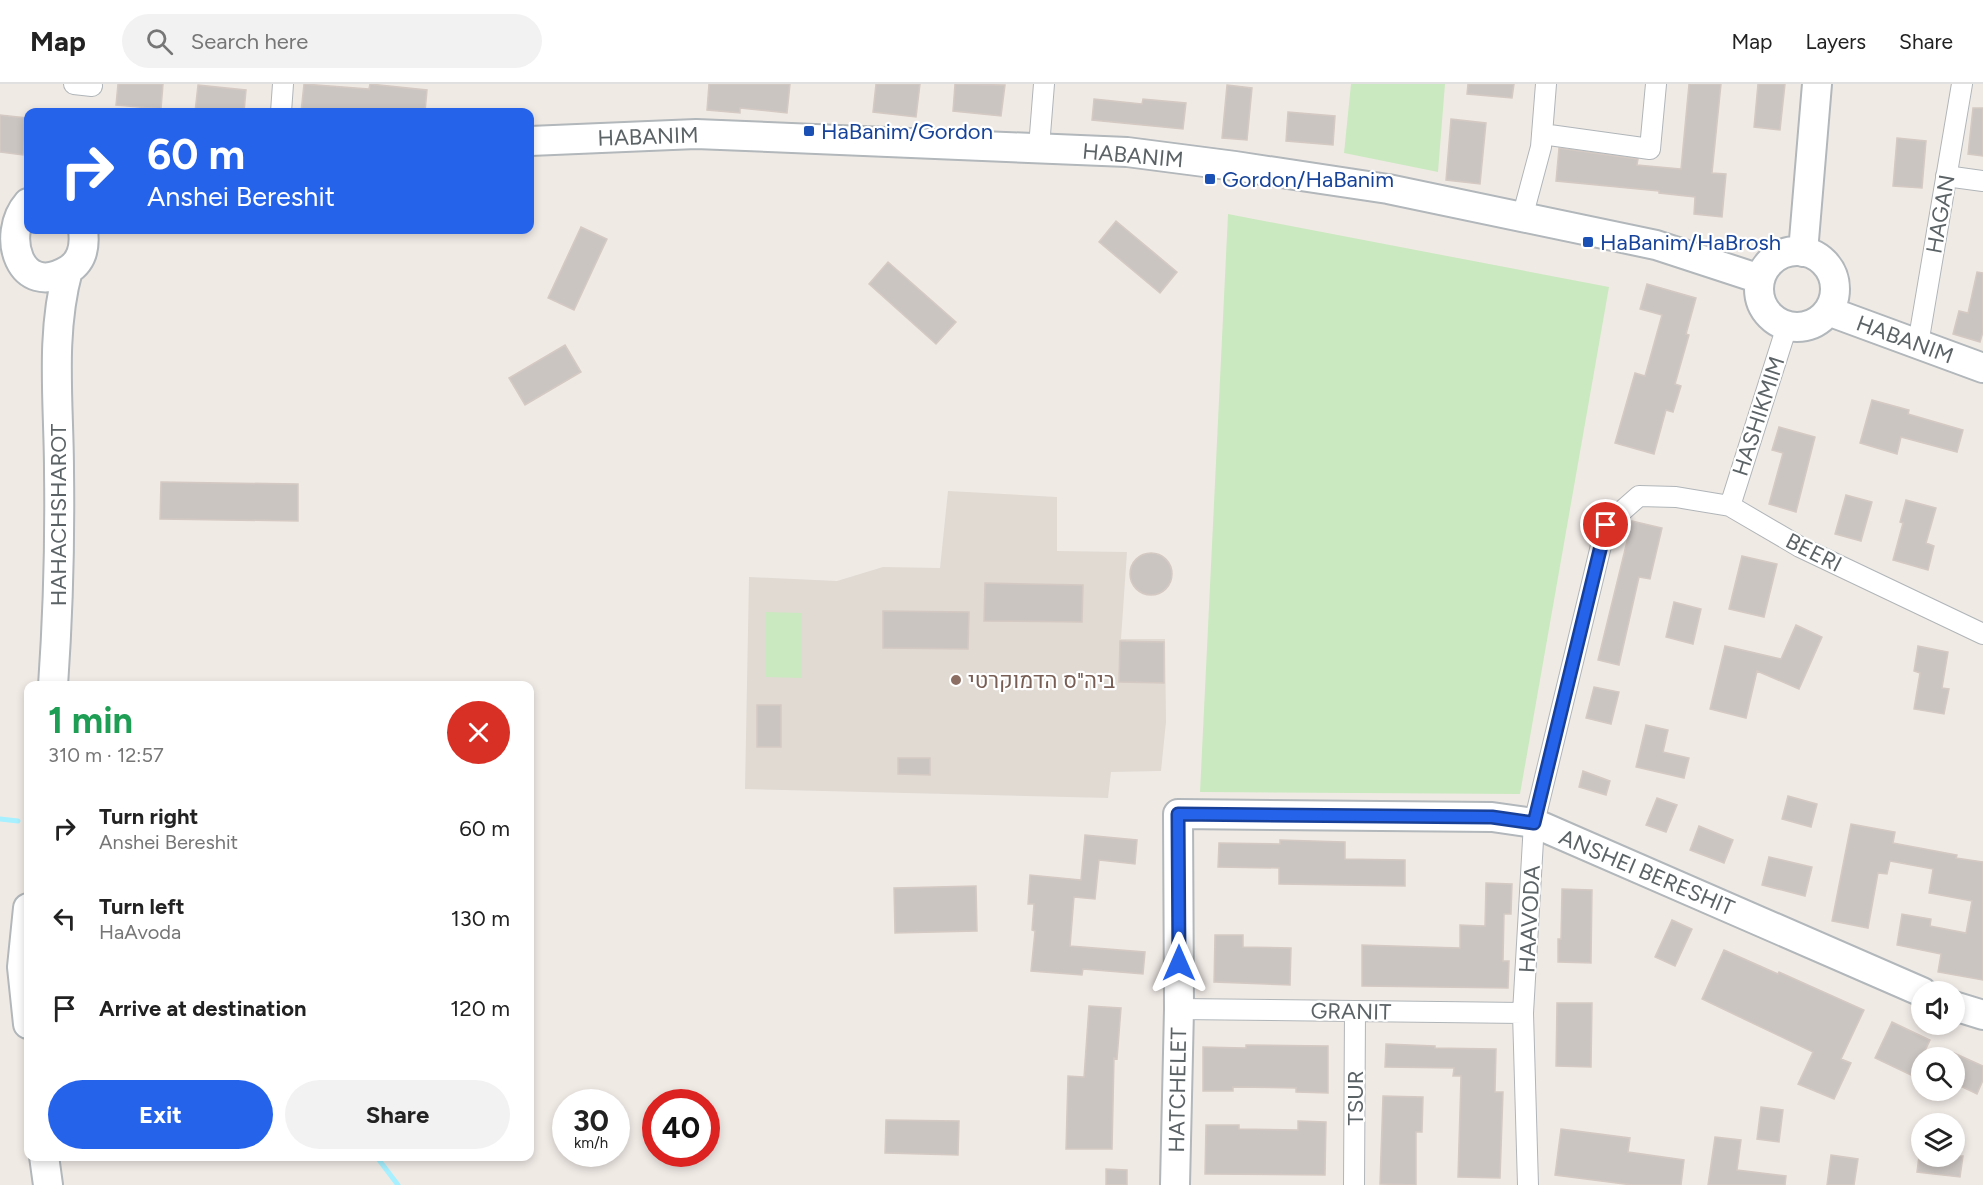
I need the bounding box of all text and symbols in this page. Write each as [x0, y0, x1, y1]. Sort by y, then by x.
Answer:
search box [122, 14, 542, 68]
text: Map [30, 24, 86, 58]
icon: search [143, 25, 176, 58]
text: Search here [191, 28, 308, 55]
text: Map [1732, 29, 1772, 54]
text: Layers [1805, 29, 1866, 54]
text: Share [1899, 29, 1953, 54]
place label: HaBanim/Gordon [821, 118, 993, 145]
street label: HABANIM [597, 121, 699, 152]
marker: HaBanim/Gordon [802, 124, 816, 138]
text: 60 m [147, 129, 245, 180]
icon: right [48, 132, 126, 210]
street label: HABANIM [1081, 138, 1185, 173]
place label: Gordon/HaBanim [1222, 166, 1394, 193]
marker: Gordon/HaBanim [1203, 172, 1217, 186]
street label: HAGAN [1920, 173, 1961, 256]
text: Anshei Bereshit [147, 180, 335, 213]
place label: HaBanim/HaBrosh [1600, 229, 1781, 256]
marker: HaBanim/HaBrosh [1581, 235, 1595, 249]
street label: HABANIM [1853, 309, 1957, 369]
street label: HASHIKMIM [1726, 353, 1790, 479]
street label: HAHACHSHAROT [45, 424, 72, 606]
pin [1580, 499, 1631, 550]
icon: arrive [1589, 508, 1622, 541]
street label: BEERI [1781, 527, 1846, 578]
place label: ביה"ס הדמוקרטי [968, 667, 1116, 694]
marker: ביה"ס הדמוקרטי [949, 673, 963, 687]
text: 1 min [48, 699, 133, 742]
button: close [447, 701, 510, 764]
text: 310 m · 12:57 [48, 743, 164, 767]
text: Turn right [99, 803, 198, 830]
icon: right [48, 812, 81, 845]
text: 60 m [459, 815, 510, 842]
street label: ANSHEI BERESHIT [1555, 823, 1739, 922]
text: Anshei Bereshit [99, 830, 238, 854]
street label: HAAVODA [1513, 864, 1546, 973]
text: Turn left [99, 893, 185, 920]
icon: left [48, 902, 81, 935]
text: 130 m [451, 905, 510, 932]
text: HaAvoda [99, 920, 181, 944]
position arrow [1147, 931, 1211, 995]
map controls [1911, 981, 1965, 1167]
button: sound [1911, 981, 1965, 1035]
icon: arrive [48, 992, 81, 1025]
text: Arrive at destination [99, 995, 307, 1022]
text: 120 m [450, 995, 510, 1022]
street label: GRANIT [1310, 997, 1392, 1026]
street label: HATCHELET [1163, 1027, 1192, 1153]
button: search [1911, 1047, 1965, 1101]
street label: TSUR [1342, 1071, 1369, 1125]
button: Exit [48, 1080, 273, 1149]
button: Share [285, 1080, 510, 1149]
speed limit sign: 40 [642, 1089, 720, 1167]
text: 30 [573, 1102, 609, 1139]
button: layers [1911, 1113, 1965, 1167]
text: km/h [574, 1134, 608, 1152]

